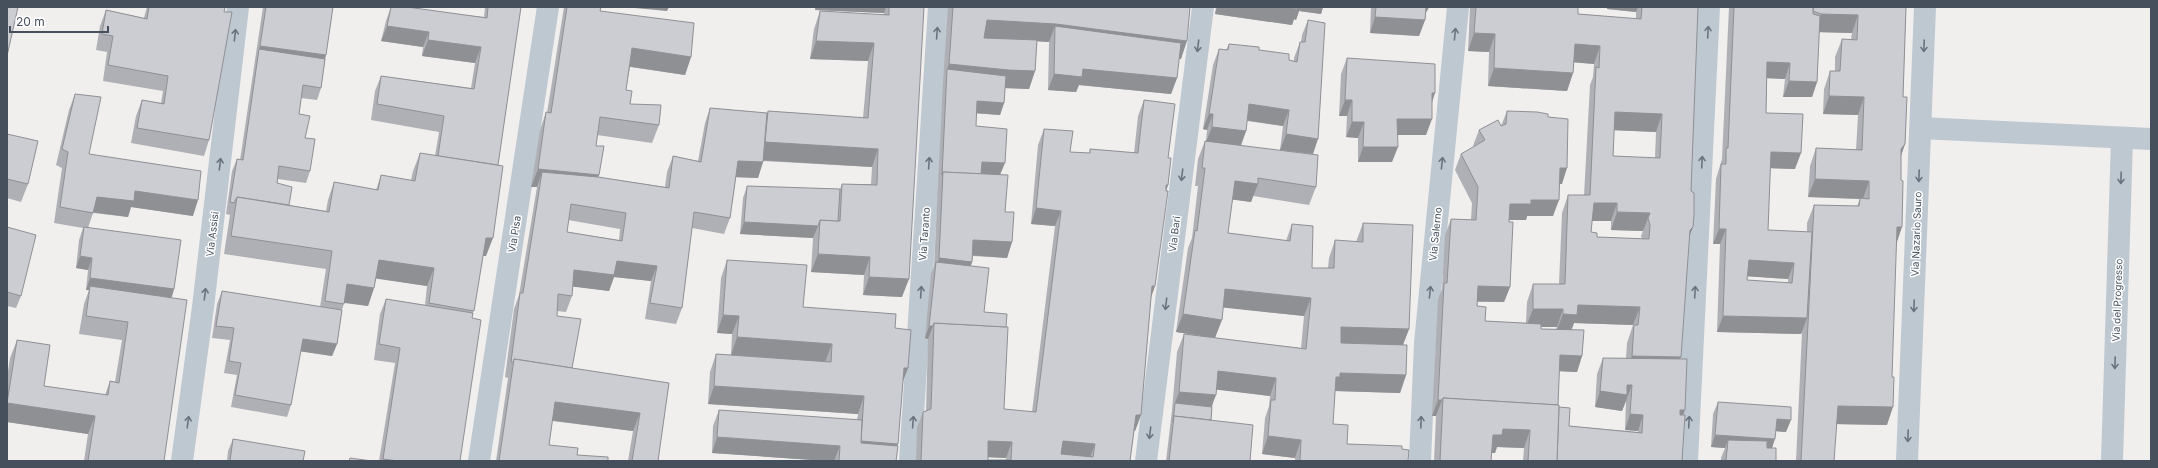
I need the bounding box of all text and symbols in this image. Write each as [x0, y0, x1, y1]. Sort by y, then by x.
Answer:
scale bar [10, 8, 108, 34]
text: 20 m [16, 14, 45, 29]
one-way arrow [1704, 26, 1711, 39]
one-way arrow [933, 27, 941, 40]
one-way arrow [1452, 28, 1459, 41]
one-way arrow [231, 29, 239, 42]
one-way arrow [1194, 39, 1202, 52]
one-way arrow [1920, 39, 1928, 52]
one-way arrow [1698, 156, 1705, 169]
one-way arrow [925, 157, 932, 170]
one-way arrow [1439, 157, 1446, 170]
one-way arrow [216, 158, 224, 171]
one-way arrow [1178, 168, 1186, 181]
one-way arrow [1915, 169, 1922, 182]
one-way arrow [2117, 171, 2125, 184]
street label: Via Nazario Sauro [1909, 191, 1923, 277]
street label: Via Taranto [916, 207, 932, 261]
street label: Via Salerno [1426, 207, 1444, 261]
street label: Via Assisi [203, 211, 221, 257]
street label: Via Pisa [505, 215, 523, 253]
street label: Via Bari [1166, 215, 1182, 253]
street label: Via del Progresso [2110, 258, 2124, 342]
one-way arrow [917, 286, 924, 299]
one-way arrow [1426, 286, 1433, 299]
one-way arrow [1692, 286, 1699, 299]
one-way arrow [201, 287, 209, 300]
one-way arrow [1162, 297, 1170, 310]
one-way arrow [1910, 299, 1917, 312]
one-way arrow [2112, 356, 2119, 369]
one-way arrow [184, 416, 191, 429]
one-way arrow [909, 416, 916, 429]
one-way arrow [1418, 416, 1425, 429]
one-way arrow [1686, 416, 1693, 429]
one-way arrow [1146, 426, 1153, 439]
one-way arrow [1905, 429, 1912, 442]

